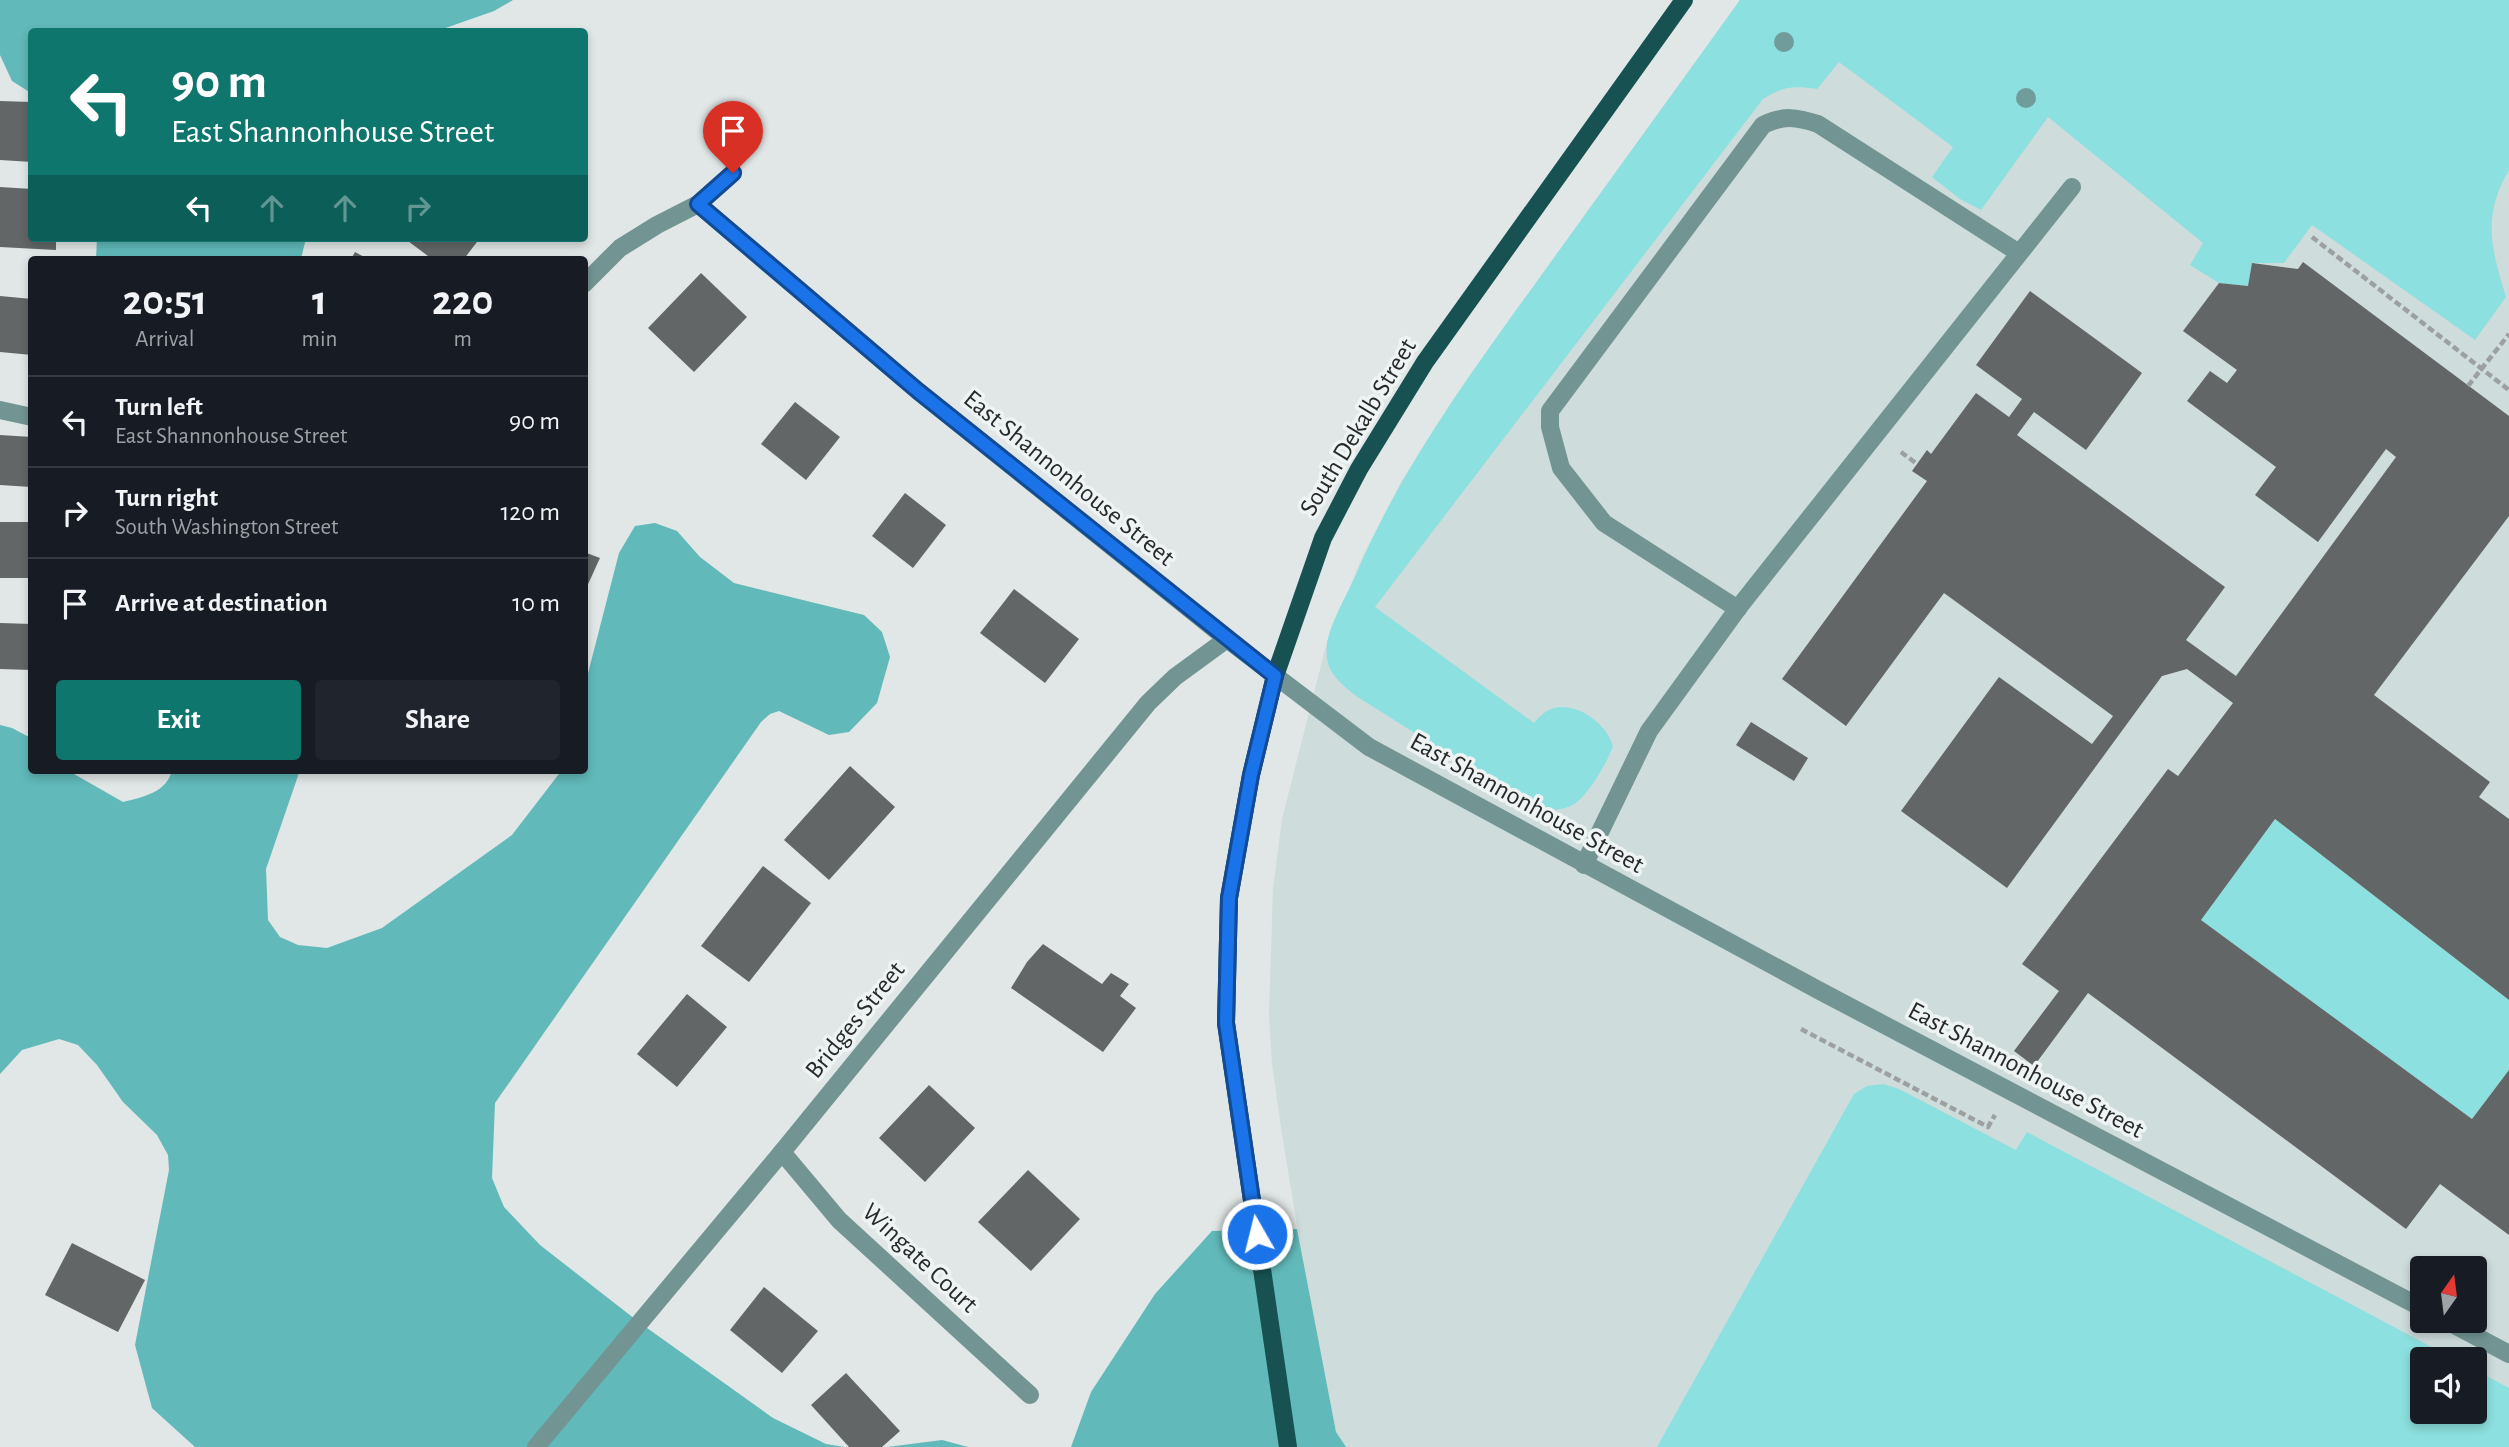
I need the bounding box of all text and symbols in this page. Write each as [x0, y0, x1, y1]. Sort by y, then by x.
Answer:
icon: left [56, 56, 147, 147]
text: 90 m [171, 58, 267, 107]
pin [703, 101, 763, 173]
icon: arrive [714, 112, 752, 150]
text: East Shannonhouse Street [171, 116, 494, 148]
icon: left [180, 189, 218, 227]
icon: ahead [253, 189, 291, 227]
icon: ahead [326, 189, 364, 227]
icon: right [399, 189, 437, 227]
text: 20:51 [123, 280, 207, 322]
text: 1 [312, 280, 327, 322]
text: 220 [432, 280, 493, 322]
text: Arrival [135, 328, 194, 351]
text: min [302, 328, 337, 351]
text: m [454, 328, 472, 351]
street label: South Dekalb Street [1295, 334, 1421, 520]
street label: East Shannonhouse Street [959, 385, 1179, 571]
text: Turn left [115, 394, 203, 420]
icon: left [56, 403, 94, 441]
text: 90 m [509, 408, 560, 434]
text: East Shannonhouse Street [115, 425, 347, 448]
text: Turn right [115, 485, 218, 511]
icon: right [56, 494, 94, 532]
text: 120 m [500, 499, 560, 525]
text: South Washington Street [115, 516, 338, 539]
icon: arrive [56, 585, 94, 623]
text: Arrive at destination [115, 590, 328, 616]
text: 10 m [512, 590, 560, 616]
button: Exit [56, 680, 301, 760]
button: Share [315, 680, 560, 760]
street label: East Shannonhouse Street [1406, 728, 1648, 878]
street label: Bridges Street [800, 957, 910, 1083]
street label: East Shannonhouse Street [1904, 997, 2148, 1143]
position arrow [1220, 1197, 1294, 1271]
street label: Wingate Court [857, 1198, 983, 1318]
north arrow [2410, 1256, 2487, 1334]
map controls [2410, 1256, 2487, 1424]
button: sound [2410, 1347, 2487, 1424]

